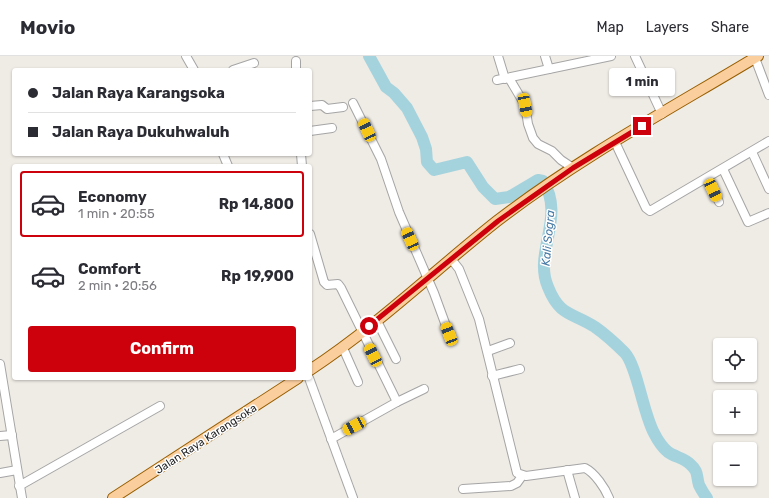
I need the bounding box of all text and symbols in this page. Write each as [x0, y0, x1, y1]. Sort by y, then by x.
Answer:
text: Movio [20, 16, 75, 39]
text: Map [597, 19, 624, 36]
text: Layers [646, 19, 689, 36]
text: Share [711, 19, 749, 36]
callout: 1 min [609, 68, 675, 96]
text: 1 min [625, 74, 659, 89]
text: Jalan Raya Karangsoka [52, 84, 225, 102]
car [517, 92, 533, 118]
car [356, 117, 378, 143]
route end [633, 117, 651, 135]
text: Jalan Raya Dukuhwaluh [52, 123, 230, 141]
car [702, 177, 724, 203]
icon: car [30, 186, 66, 222]
text: Economy [78, 188, 147, 206]
text: Rp 14,800 [219, 195, 294, 213]
text: 1 min · 20:55 [78, 206, 155, 221]
water label: Kali Sogra [539, 209, 557, 267]
car [400, 226, 420, 252]
icon: car [30, 258, 66, 294]
text: Comfort [78, 260, 141, 278]
text: Rp 19,900 [221, 267, 294, 285]
text: 2 min · 20:56 [78, 278, 157, 293]
route start [360, 317, 378, 335]
car [439, 321, 459, 347]
button: Confirm [28, 326, 296, 372]
map controls [713, 338, 757, 486]
button: locate [713, 338, 757, 382]
car [362, 342, 384, 368]
button: + [713, 390, 757, 434]
street label: Jalan Raya Karangsoka [153, 401, 259, 477]
car [341, 415, 367, 437]
button: − [713, 442, 757, 486]

